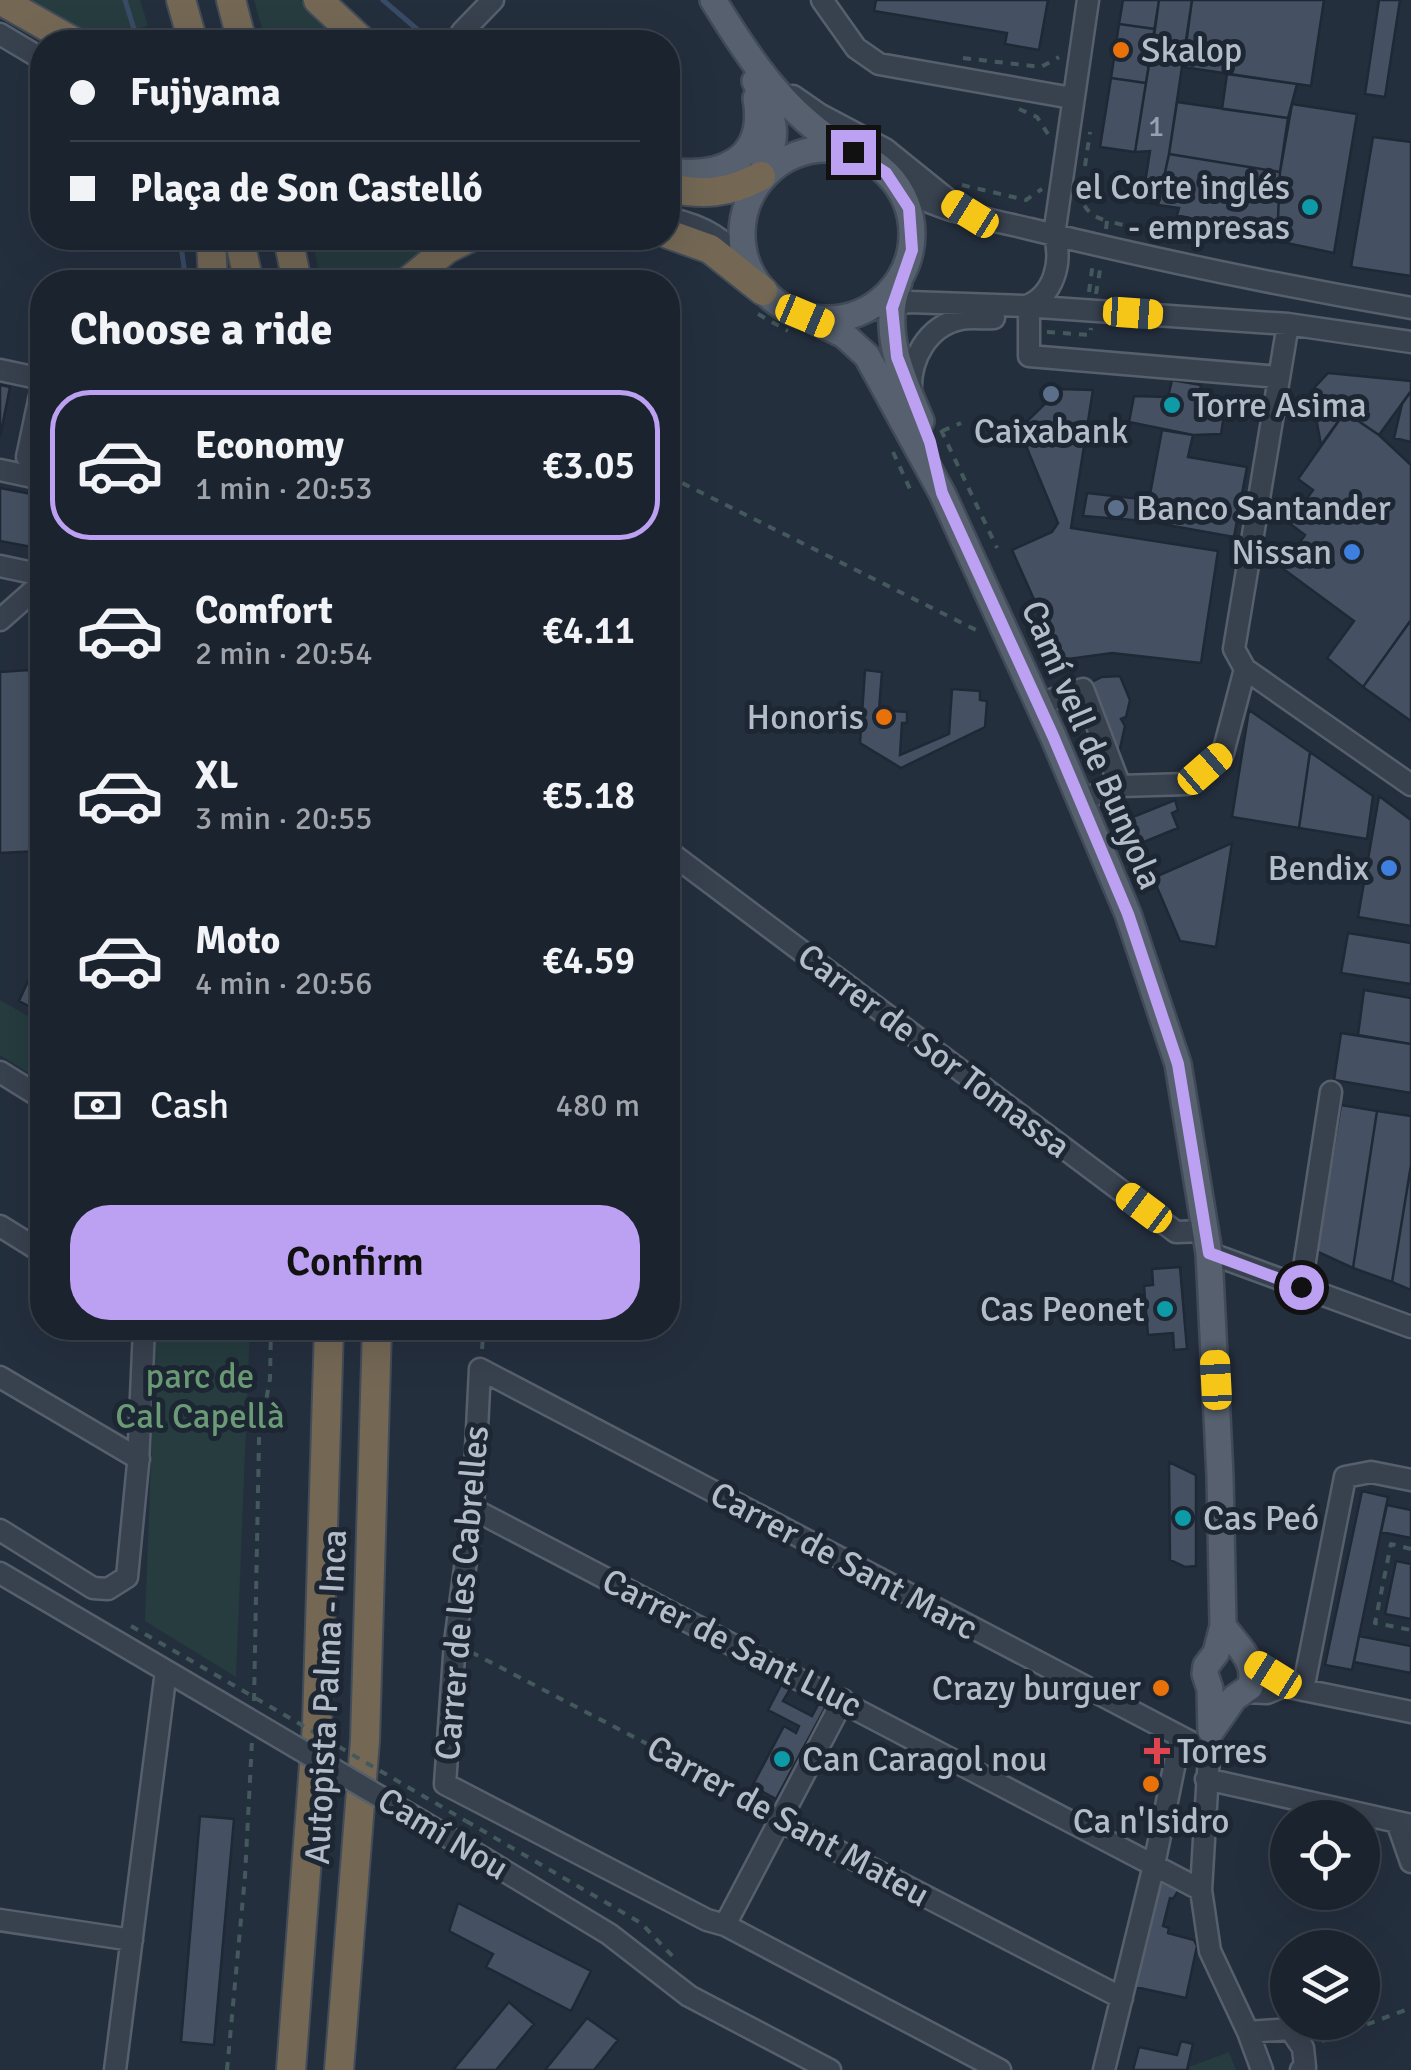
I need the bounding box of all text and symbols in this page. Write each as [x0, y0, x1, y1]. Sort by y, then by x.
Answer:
place label: Skalop [1141, 29, 1242, 72]
marker: Skalop [1110, 39, 1132, 61]
text: Fujiyama [130, 69, 281, 116]
house number: 1 [1148, 108, 1164, 145]
route end [831, 130, 876, 175]
text: Plaça de Son Castelló [130, 165, 483, 212]
place label: el Corte inglés - empresas [1075, 166, 1290, 249]
car [937, 185, 1003, 243]
marker: el Corte inglés - empresas [1299, 196, 1321, 218]
car [772, 290, 838, 342]
car [1102, 296, 1164, 330]
text: Choose a ride [70, 302, 333, 357]
marker: Caixabank [1040, 383, 1062, 405]
place label: Torre Asima [1192, 384, 1367, 427]
marker: Torre Asima [1161, 394, 1183, 416]
place label: Caixabank [974, 410, 1128, 453]
icon: car [75, 420, 165, 510]
text: Economy [195, 422, 344, 469]
text: €3.05 [542, 442, 635, 489]
text: 1 min · 20:53 [195, 469, 373, 508]
place label: Banco Santander [1136, 487, 1391, 530]
marker: Banco Santander [1105, 497, 1127, 519]
place label: Nissan [1231, 531, 1332, 574]
marker: Nissan [1341, 541, 1363, 563]
icon: car [75, 585, 165, 675]
text: Comfort [195, 587, 333, 634]
street label: Camí vell de Bunyola [1012, 594, 1172, 896]
text: €4.11 [542, 607, 635, 654]
text: 2 min · 20:54 [195, 634, 373, 673]
place label: Honoris [747, 696, 864, 739]
marker: Honoris [873, 706, 895, 728]
car [1173, 738, 1237, 800]
icon: car [75, 750, 165, 840]
text: XL [195, 752, 238, 799]
text: €5.18 [542, 772, 635, 819]
text: 3 min · 20:55 [195, 799, 373, 838]
place label: Bendix [1267, 847, 1369, 890]
marker: Bendix [1378, 857, 1400, 879]
icon: car [75, 915, 165, 1005]
text: Moto [195, 917, 280, 964]
street label: Carrer de Sor Tomassa [789, 934, 1079, 1168]
text: €4.59 [542, 937, 635, 984]
text: 4 min · 20:56 [195, 964, 373, 1003]
icon: cash [70, 1078, 125, 1133]
text: Cash [150, 1082, 229, 1129]
text: 480 m [556, 1086, 640, 1125]
car [1111, 1178, 1177, 1238]
button: Confirm [70, 1205, 640, 1320]
route start [1279, 1265, 1324, 1310]
place label: Cas Peonet [980, 1288, 1145, 1331]
marker: Cas Peonet [1154, 1298, 1176, 1320]
car [1199, 1349, 1233, 1411]
park label: parc de Cal Capellà [115, 1355, 285, 1438]
street label: Carrer de les Cabrelles [426, 1424, 498, 1762]
street label: Carrer de Sant Marc [703, 1472, 985, 1650]
place label: Cas Peó [1203, 1497, 1319, 1540]
marker: Cas Peó [1172, 1507, 1194, 1529]
street label: Autopista Palma - Inca [296, 1528, 356, 1866]
street label: Carrer de Sant Lluc [595, 1559, 869, 1727]
car [1240, 1646, 1306, 1704]
place label: Crazy burguer [932, 1667, 1141, 1710]
marker: Crazy burguer [1150, 1677, 1172, 1699]
street label: Carrer de Sant Mateu [639, 1726, 937, 1916]
place label: Torres [1177, 1730, 1267, 1773]
place label: Can Caragol nou [802, 1738, 1047, 1781]
marker: Torres [1146, 1740, 1168, 1762]
marker: Can Caragol nou [771, 1748, 793, 1770]
marker: Ca n'Isidro [1140, 1773, 1162, 1795]
street label: Camí Nou [370, 1778, 516, 1890]
place label: Ca n'Isidro [1073, 1800, 1229, 1843]
map controls [1270, 1800, 1380, 2040]
button: locate [1270, 1800, 1380, 1910]
button: layers [1270, 1930, 1380, 2040]

